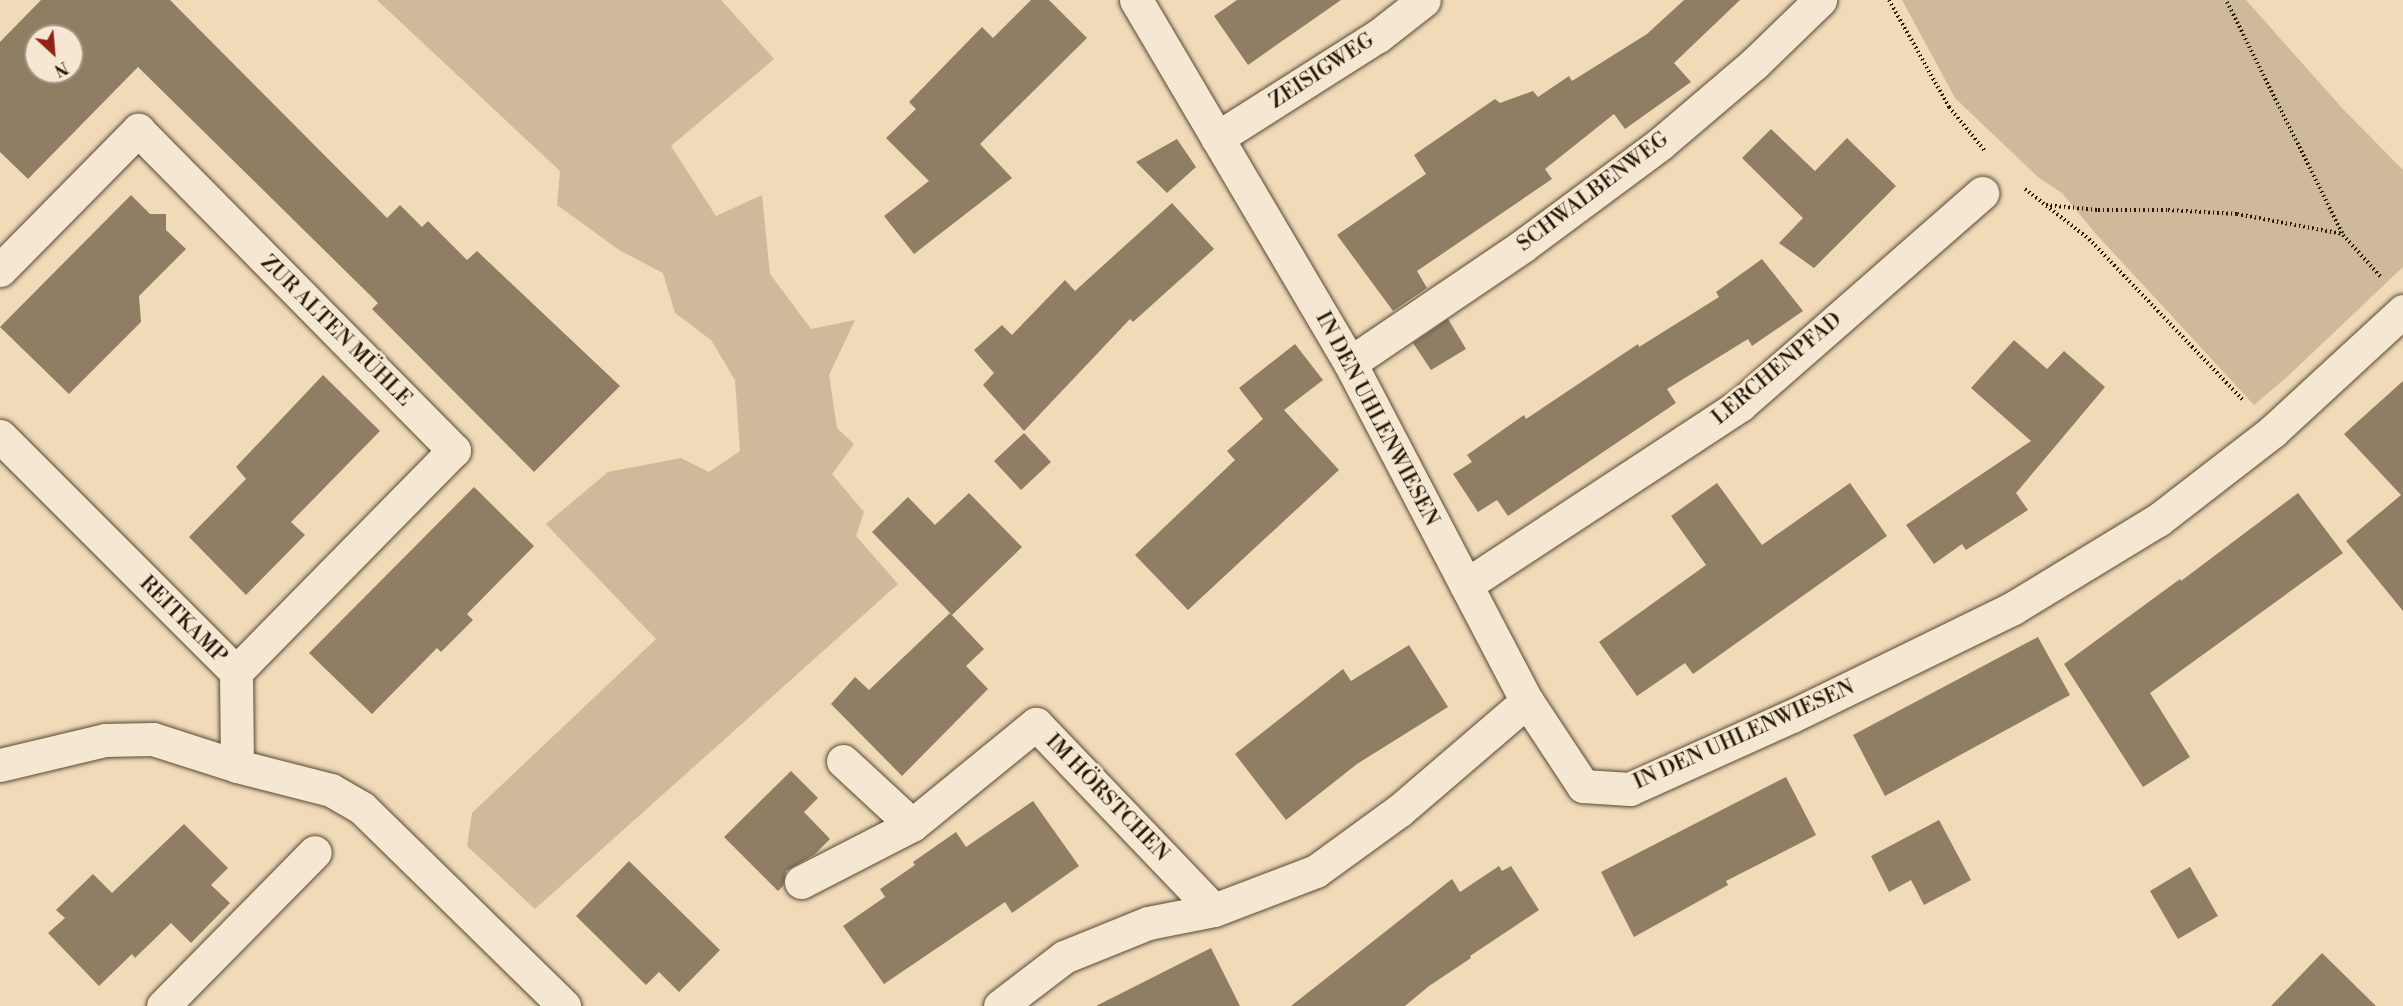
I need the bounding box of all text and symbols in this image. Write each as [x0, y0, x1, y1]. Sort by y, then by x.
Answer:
north arrow [24, 24, 84, 84]
street label: ZEISIGWEG [1265, 28, 1379, 114]
text: N [51, 57, 71, 80]
street label: SCHWALBENWEG [1512, 127, 1674, 257]
street label: ZUR ALTEN MÜHLE [255, 250, 417, 412]
street label: LERCHENPFAD [1707, 307, 1847, 431]
street label: IN DEN UHLENWIESEN [1310, 308, 1444, 530]
street label: REITKAMP [134, 571, 232, 669]
street label: IN DEN UHLENWIESEN [1630, 675, 1858, 795]
street label: IM HÖRSTCHEN [1040, 729, 1174, 867]

